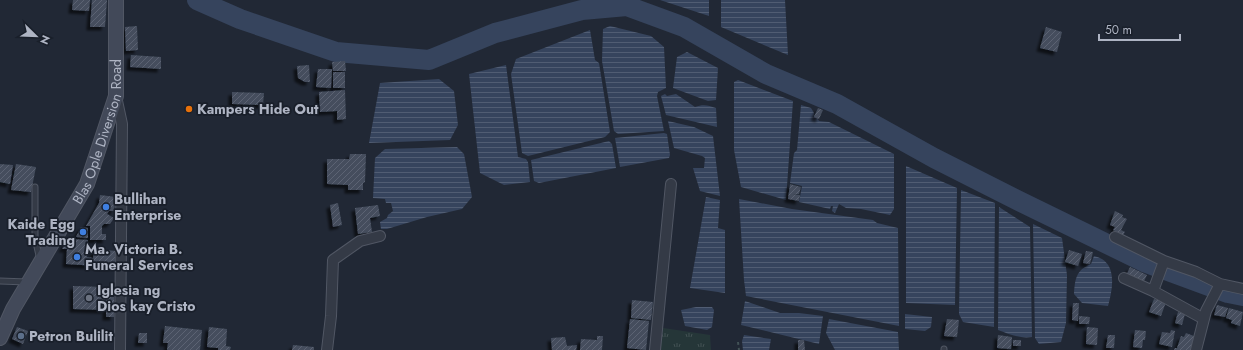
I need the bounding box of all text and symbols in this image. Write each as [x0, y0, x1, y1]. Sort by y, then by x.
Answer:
north arrow [16, 16, 56, 56]
scale bar [1099, 16, 1180, 42]
text: 50 m [1105, 21, 1132, 39]
text: N [36, 33, 54, 47]
street label: Blas Ople Diversion Road [67, 59, 126, 208]
place label: Kampers Hide Out [197, 99, 319, 119]
marker: Kampers Hide Out [184, 104, 194, 114]
place label: Bullihan Enterprise [114, 189, 181, 225]
marker: Bullihan Enterprise [101, 202, 111, 212]
place label: Kaide Egg Trading [7, 214, 75, 250]
marker: Kaide Egg Trading [78, 227, 88, 237]
place label: Ma. Victoria B. Funeral Services [85, 239, 194, 275]
marker: Ma. Victoria B. Funeral Services [72, 252, 82, 262]
place label: Iglesia ng Dios kay Cristo [97, 280, 196, 316]
marker: Iglesia ng Dios kay Cristo [84, 293, 94, 303]
place label: Petron Bulilit [29, 326, 113, 346]
marker: Petron Bulilit [16, 331, 26, 341]

